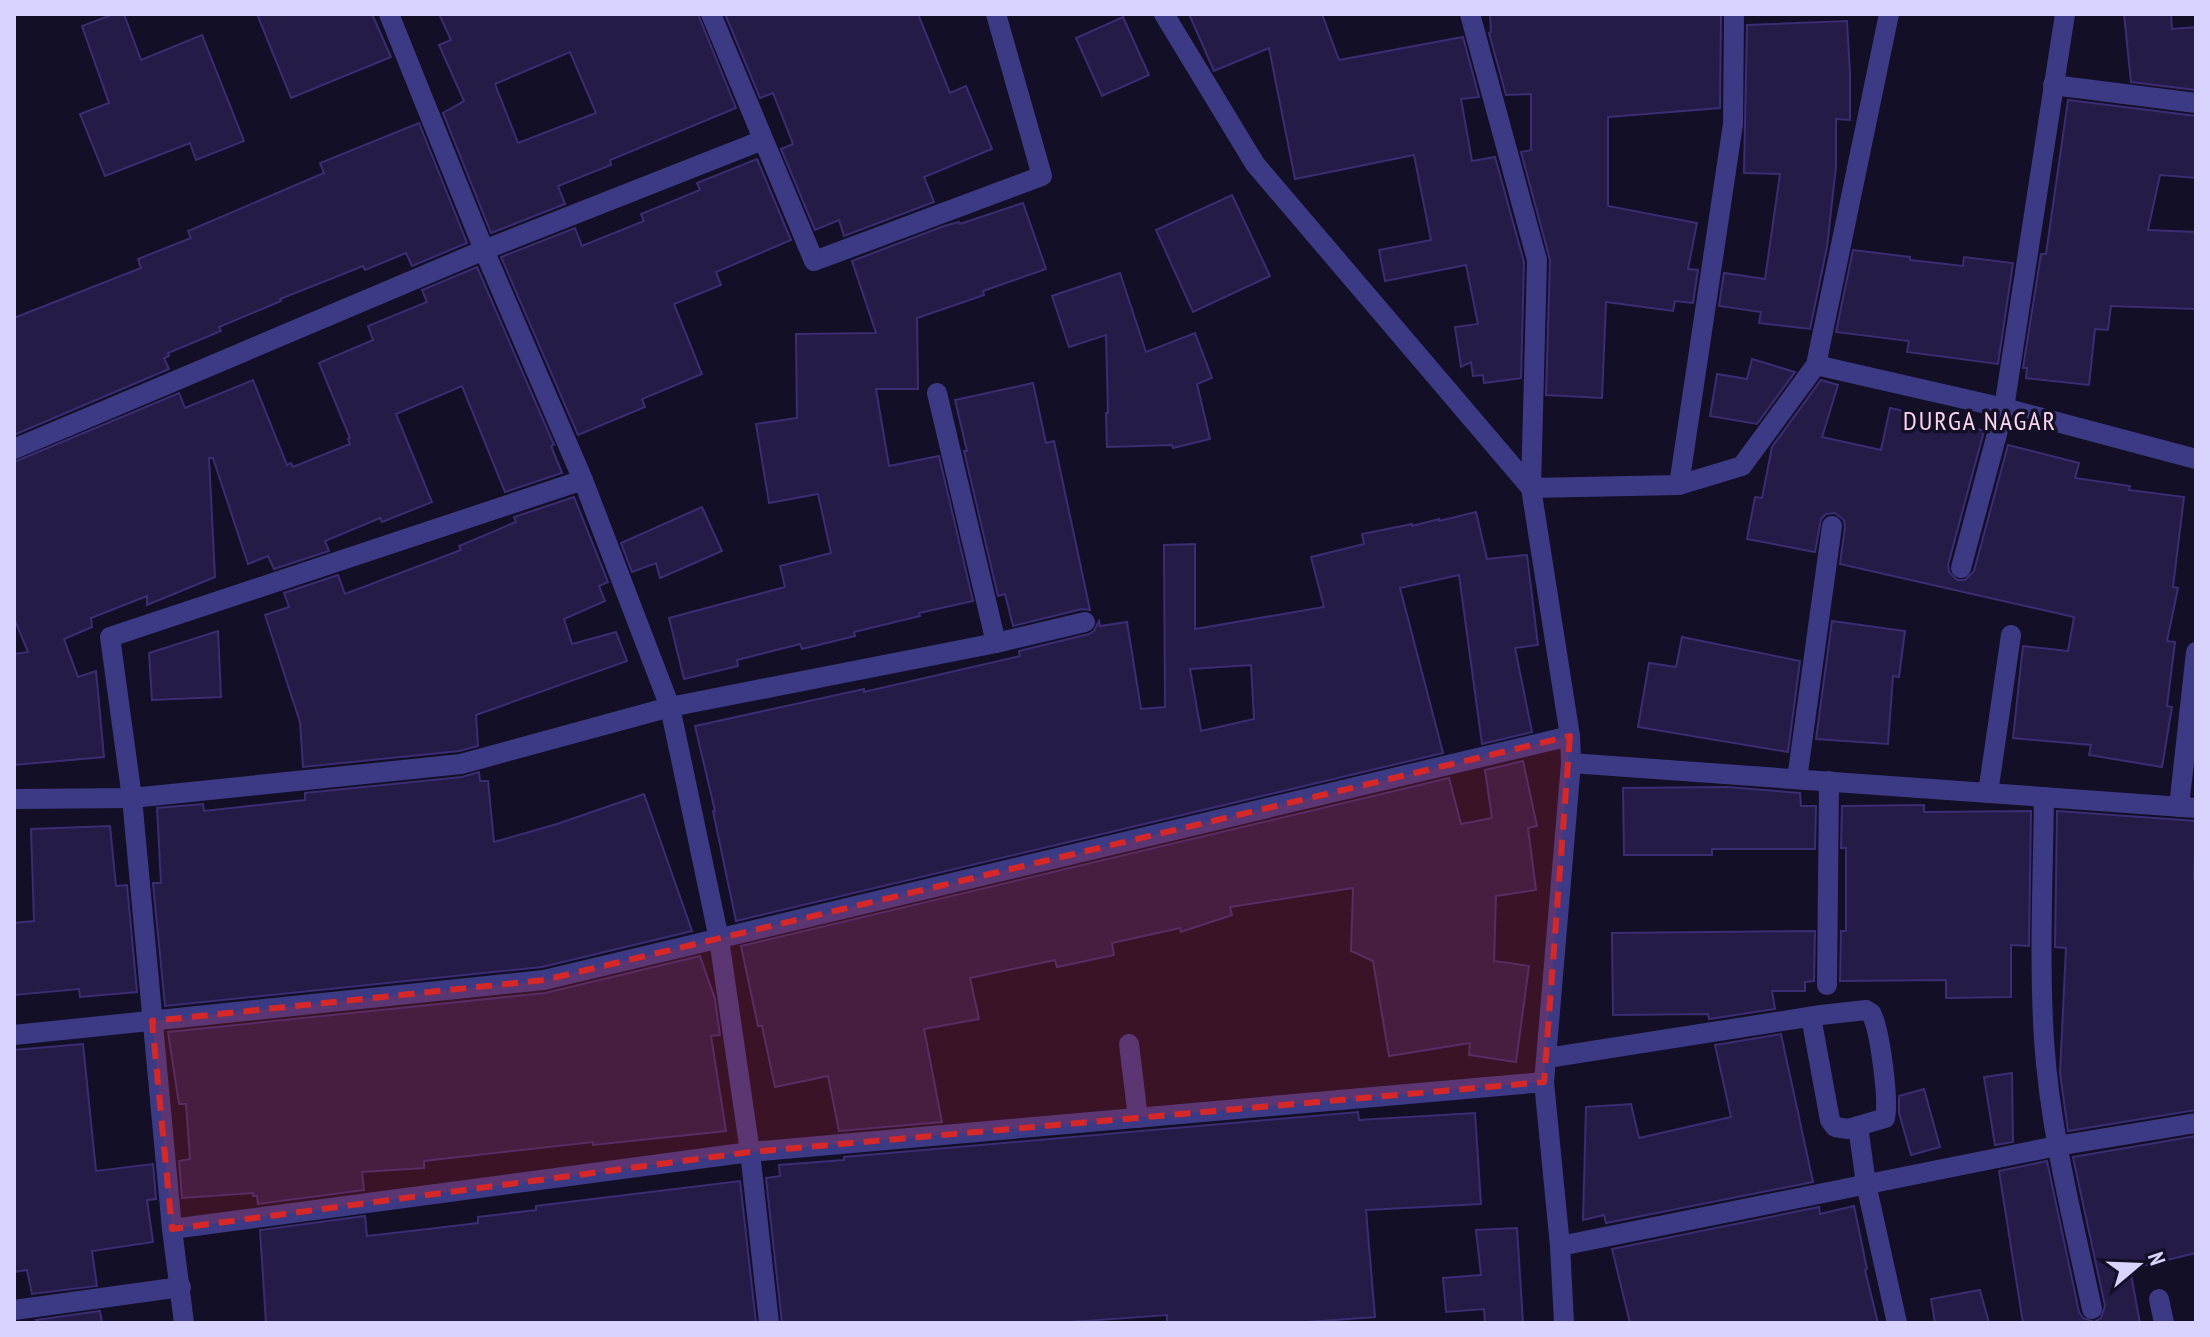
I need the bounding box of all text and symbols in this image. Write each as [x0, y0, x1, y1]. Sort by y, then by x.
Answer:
district label: DURGA NAGAR [1903, 404, 2057, 437]
north arrow [2098, 1225, 2178, 1305]
text: N [2142, 1248, 2172, 1269]

